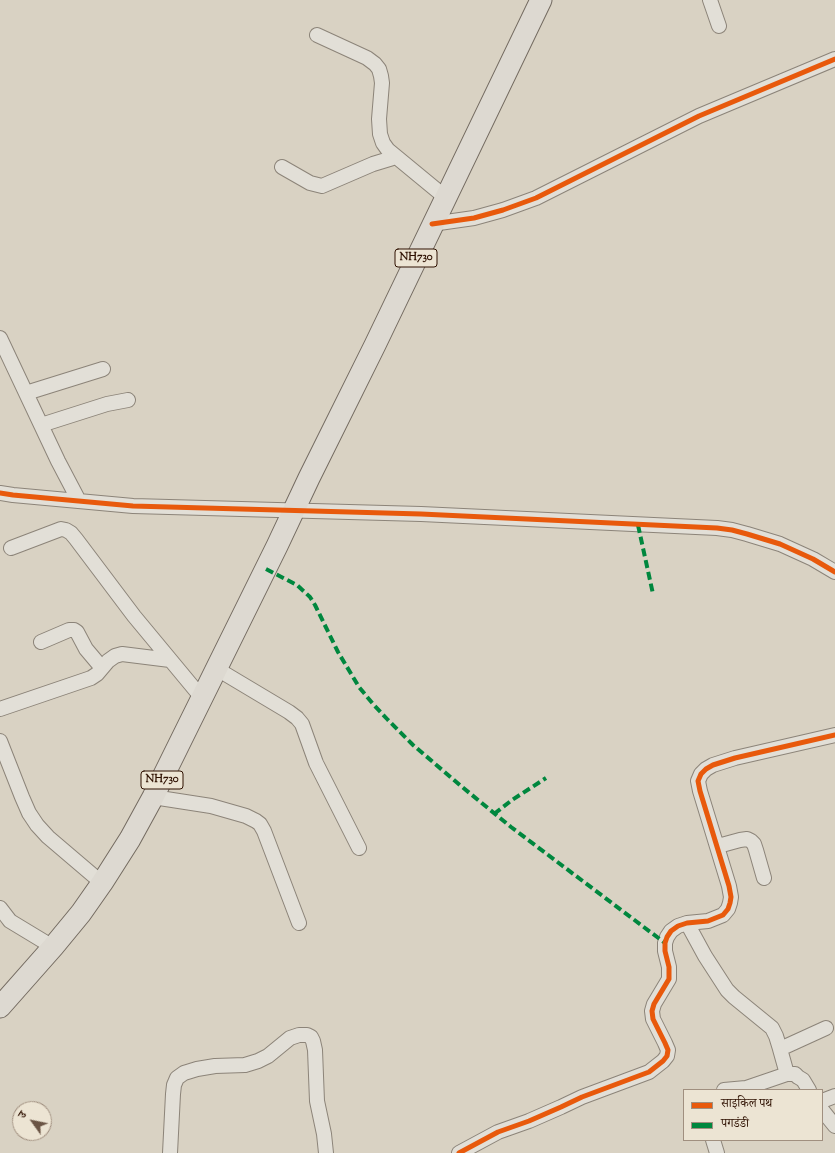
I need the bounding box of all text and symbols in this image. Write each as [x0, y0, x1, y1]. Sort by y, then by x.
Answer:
road number: NH730 [395, 249, 437, 267]
road number: NH730 [141, 771, 183, 789]
legend [683, 1089, 823, 1141]
text: साइकिल पथ [721, 1095, 772, 1113]
north arrow [12, 1101, 52, 1141]
text: उ [15, 1108, 31, 1122]
text: पगडंडी [721, 1115, 749, 1133]

